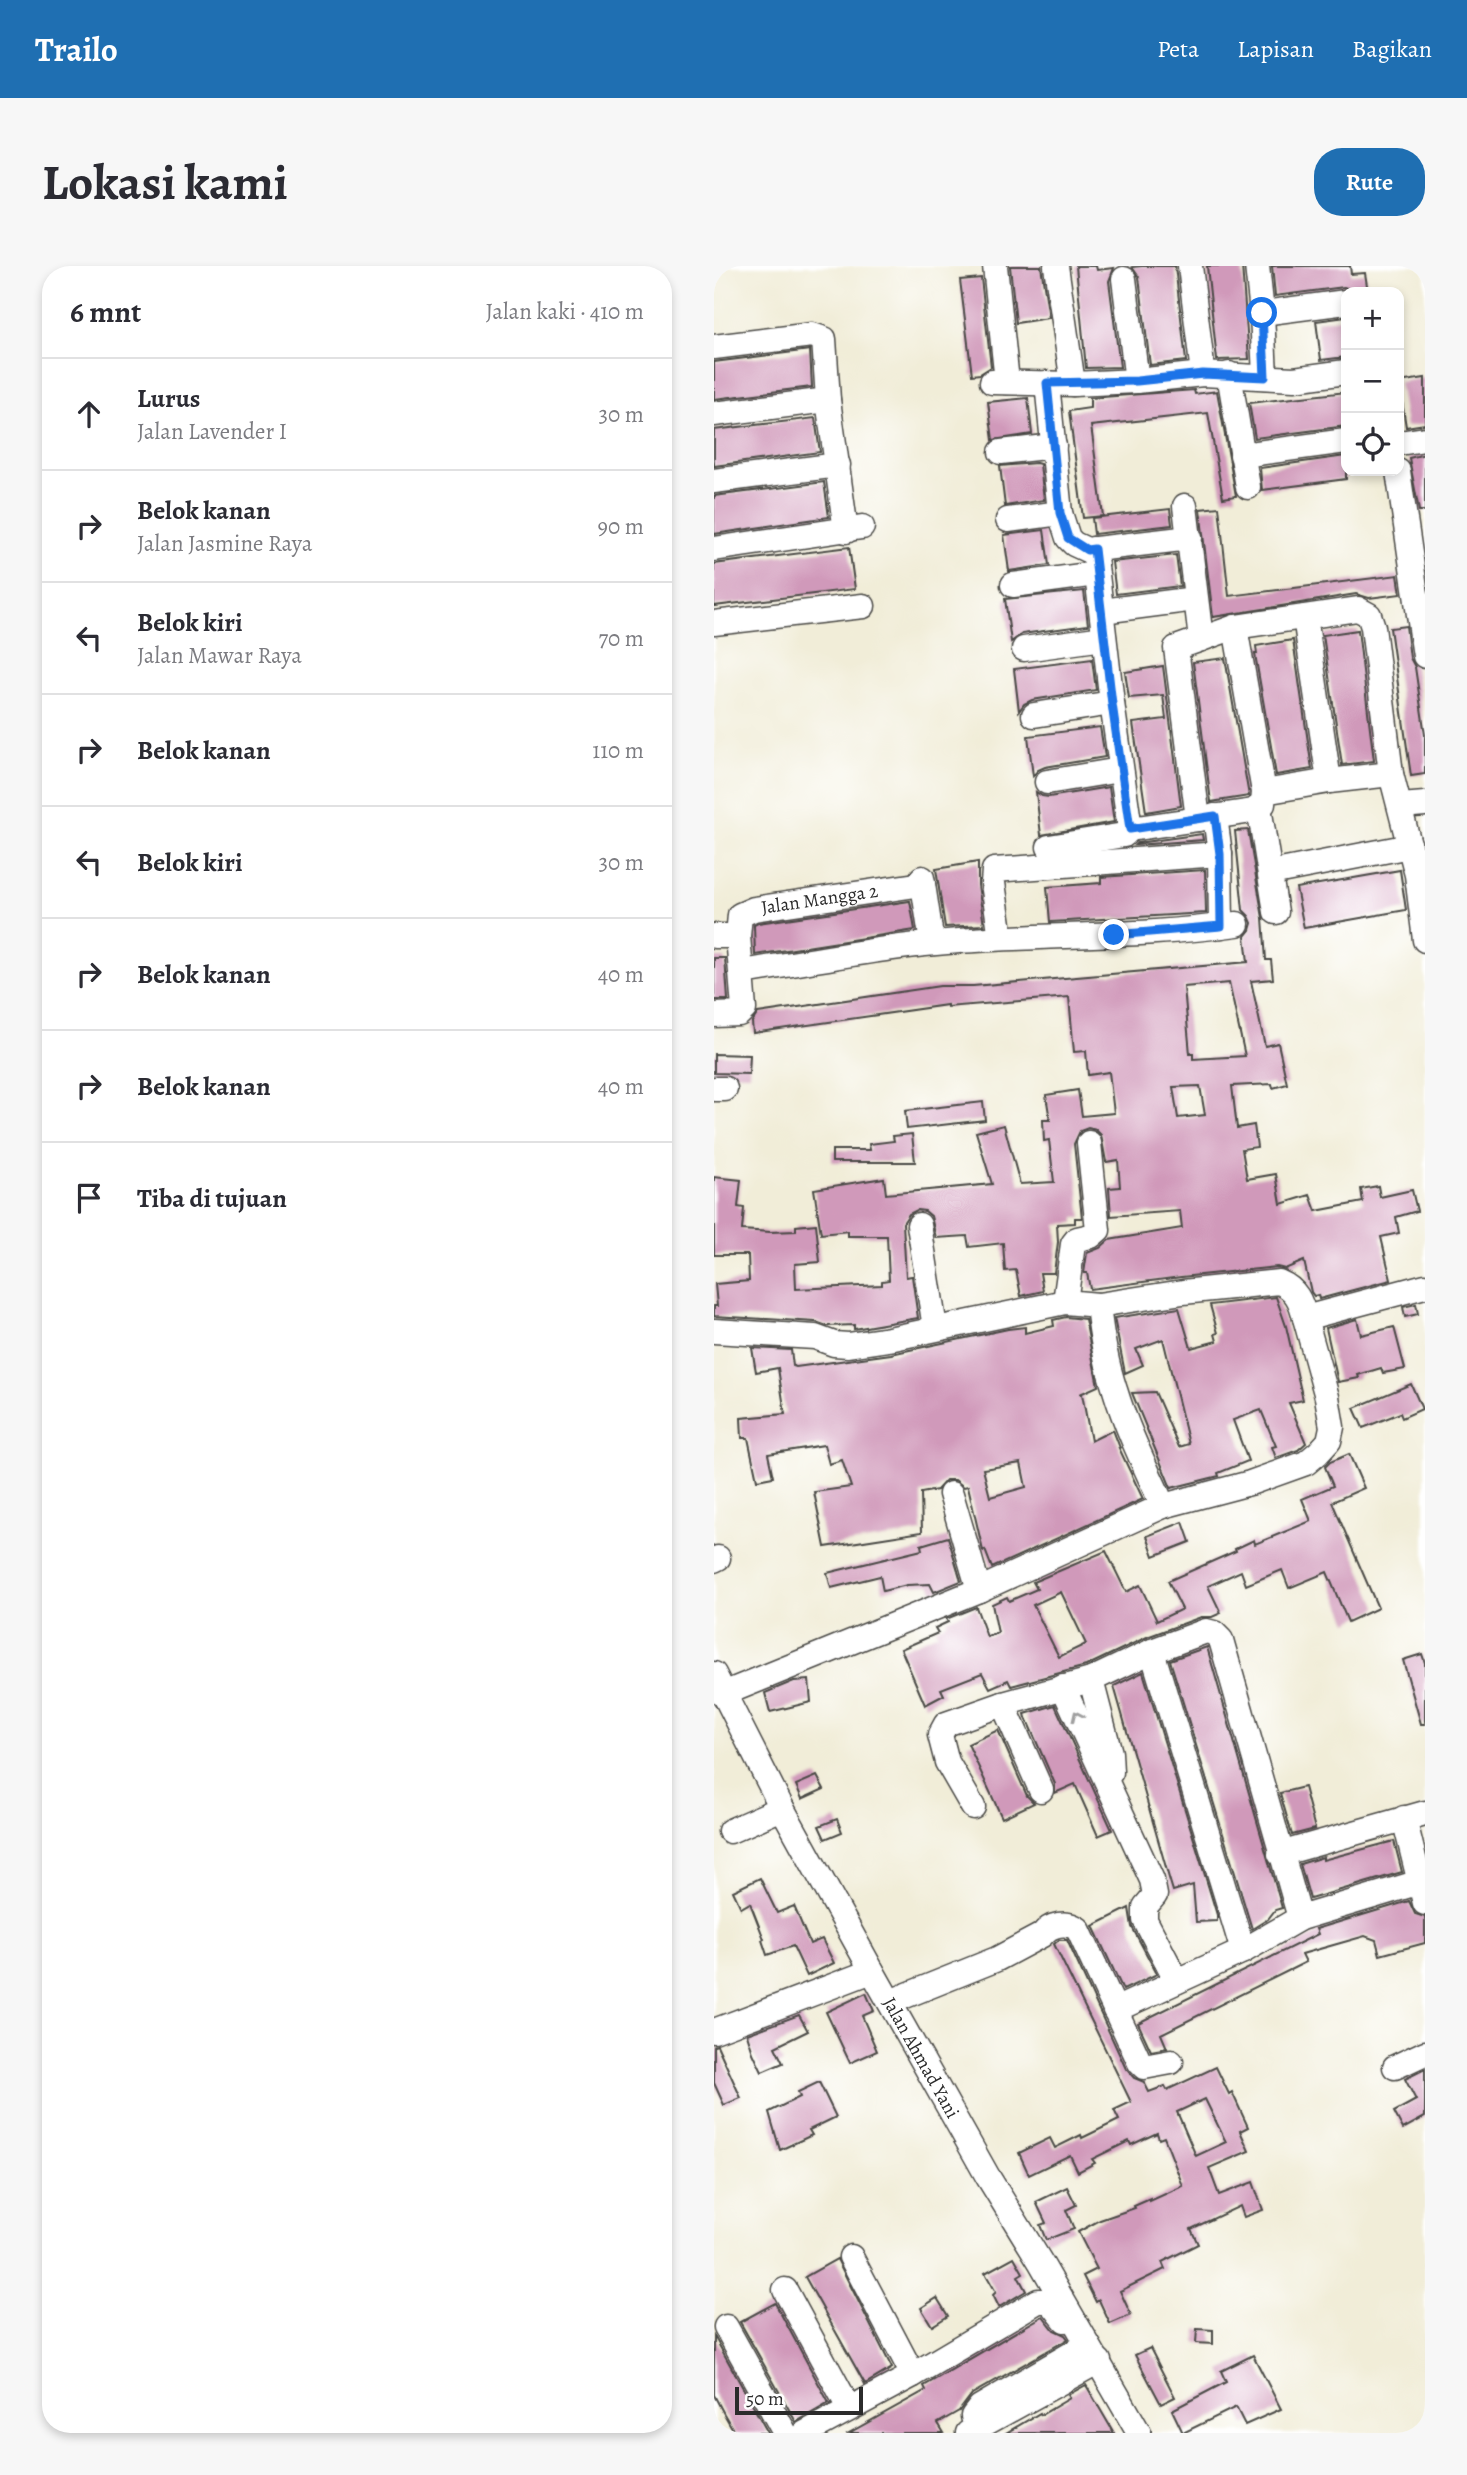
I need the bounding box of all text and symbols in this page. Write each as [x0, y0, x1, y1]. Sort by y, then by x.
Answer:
text: Trailo [35, 27, 118, 72]
text: Peta [1157, 33, 1199, 65]
text: Lapisan [1237, 33, 1314, 65]
text: Bagikan [1352, 33, 1432, 65]
button: Rute [1314, 148, 1425, 216]
text: Lokasi kami [42, 149, 288, 216]
map controls [1341, 287, 1404, 476]
button: + [1341, 287, 1404, 350]
text: 6 mnt [70, 292, 141, 332]
text: Jalan kaki · 410 m [485, 296, 644, 327]
route start [1246, 297, 1277, 328]
button: − [1341, 350, 1404, 413]
text: Lurus [137, 381, 200, 416]
icon: ahead [70, 395, 108, 433]
text: 30 m [598, 399, 644, 430]
button: locate [1341, 413, 1404, 476]
text: Jalan Lavender I [137, 416, 287, 447]
text: Belok kanan [137, 493, 271, 528]
icon: right [70, 507, 108, 545]
text: 90 m [598, 511, 644, 542]
text: Jalan Jasmine Raya [137, 528, 312, 559]
text: Belok kiri [137, 605, 243, 640]
icon: left [70, 619, 108, 657]
text: 70 m [598, 623, 644, 654]
text: Jalan Mawar Raya [137, 640, 302, 671]
icon: right [70, 731, 108, 769]
text: Belok kanan [137, 733, 271, 768]
text: 110 m [592, 735, 644, 766]
icon: left [70, 843, 108, 881]
text: Belok kiri [137, 845, 243, 880]
text: 30 m [598, 847, 644, 878]
street label: Jalan Mangga 2 [759, 878, 880, 921]
route end [1098, 919, 1129, 950]
icon: right [70, 955, 108, 993]
text: Belok kanan [137, 957, 271, 992]
text: 40 m [598, 959, 644, 990]
icon: right [70, 1067, 108, 1105]
text: Belok kanan [137, 1069, 271, 1104]
text: 40 m [598, 1071, 644, 1102]
icon: arrive [70, 1179, 108, 1217]
text: Tiba di tujuan [137, 1181, 287, 1216]
one-way arrow [1071, 1711, 1085, 1724]
street label: Jalan Ahmad Yani [876, 1992, 965, 2123]
scale bar [735, 2384, 863, 2416]
text: 50 m [746, 2386, 784, 2412]

